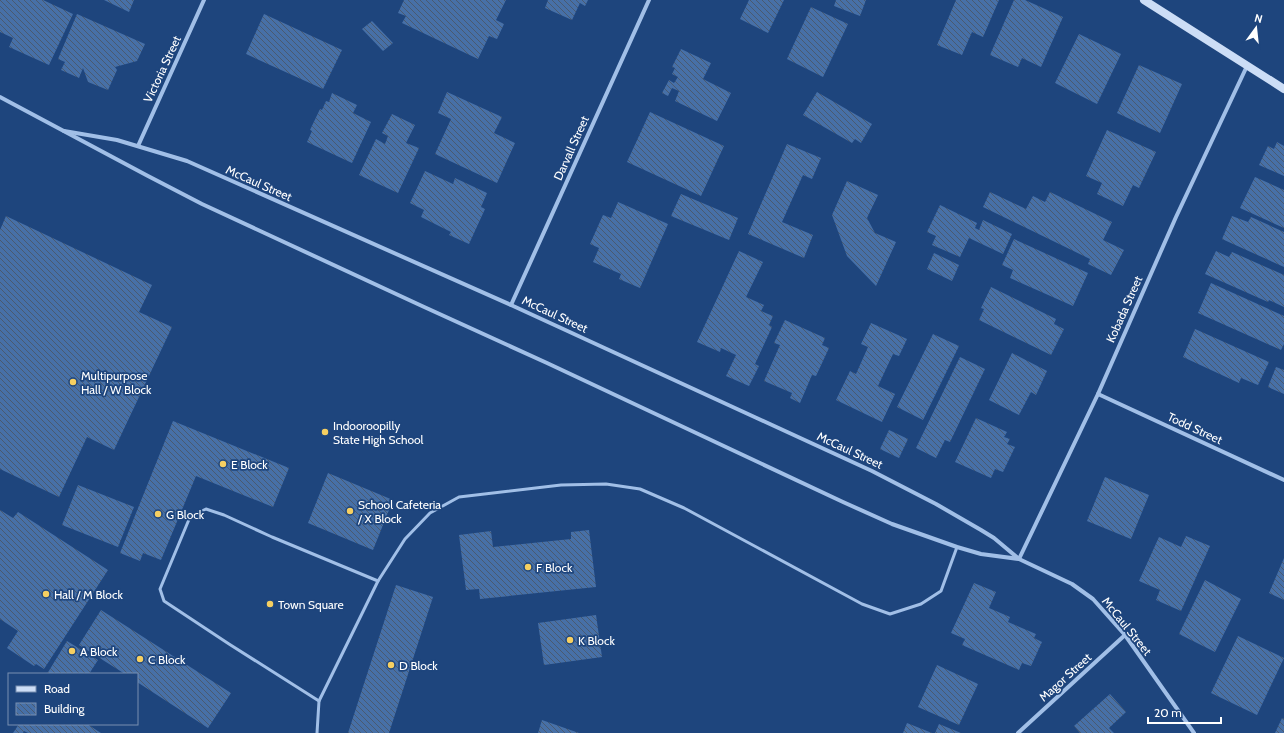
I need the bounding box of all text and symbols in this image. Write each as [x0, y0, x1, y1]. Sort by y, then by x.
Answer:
north arrow [1236, 8, 1276, 48]
text: N [1253, 11, 1264, 26]
street label: Victoria Street [140, 33, 184, 105]
street label: Darvall Street [550, 113, 592, 183]
street label: McCaul Street [224, 162, 294, 204]
street label: Kobada Street [1103, 273, 1145, 345]
street label: McCaul Street [520, 292, 590, 336]
place label: Multipurpose Hall / W Block [81, 368, 152, 397]
marker: Multipurpose Hall / W Block [68, 377, 78, 387]
street label: Todd Street [1165, 409, 1225, 447]
place label: Indooroopilly State High School [333, 418, 424, 447]
marker: Indooroopilly State High School [320, 427, 330, 437]
street label: McCaul Street [815, 428, 885, 472]
place label: E Block [231, 457, 268, 472]
marker: E Block [218, 459, 228, 469]
place label: School Cafeteria / X Block [357, 497, 441, 526]
marker: School Cafeteria / X Block [345, 506, 355, 516]
place label: G Block [166, 507, 205, 522]
marker: G Block [153, 509, 163, 519]
place label: F Block [536, 560, 573, 575]
marker: F Block [523, 562, 533, 572]
place label: Hall / M Block [54, 587, 123, 602]
marker: Hall / M Block [41, 589, 51, 599]
street label: McCaul Street [1099, 594, 1155, 658]
place label: Town Square [278, 597, 344, 612]
marker: Town Square [265, 599, 275, 609]
place label: K Block [578, 633, 615, 648]
marker: K Block [565, 635, 575, 645]
place label: A Block [80, 644, 118, 659]
marker: A Block [67, 646, 77, 656]
street label: Magor Street [1036, 650, 1094, 704]
place label: C Block [148, 652, 186, 667]
marker: C Block [135, 654, 145, 664]
place label: D Block [399, 658, 438, 673]
marker: D Block [386, 660, 396, 670]
legend [8, 673, 138, 725]
text: Road [44, 681, 70, 696]
scale bar [1148, 699, 1221, 725]
text: Building [44, 701, 86, 716]
text: 20 m [1154, 705, 1182, 720]

